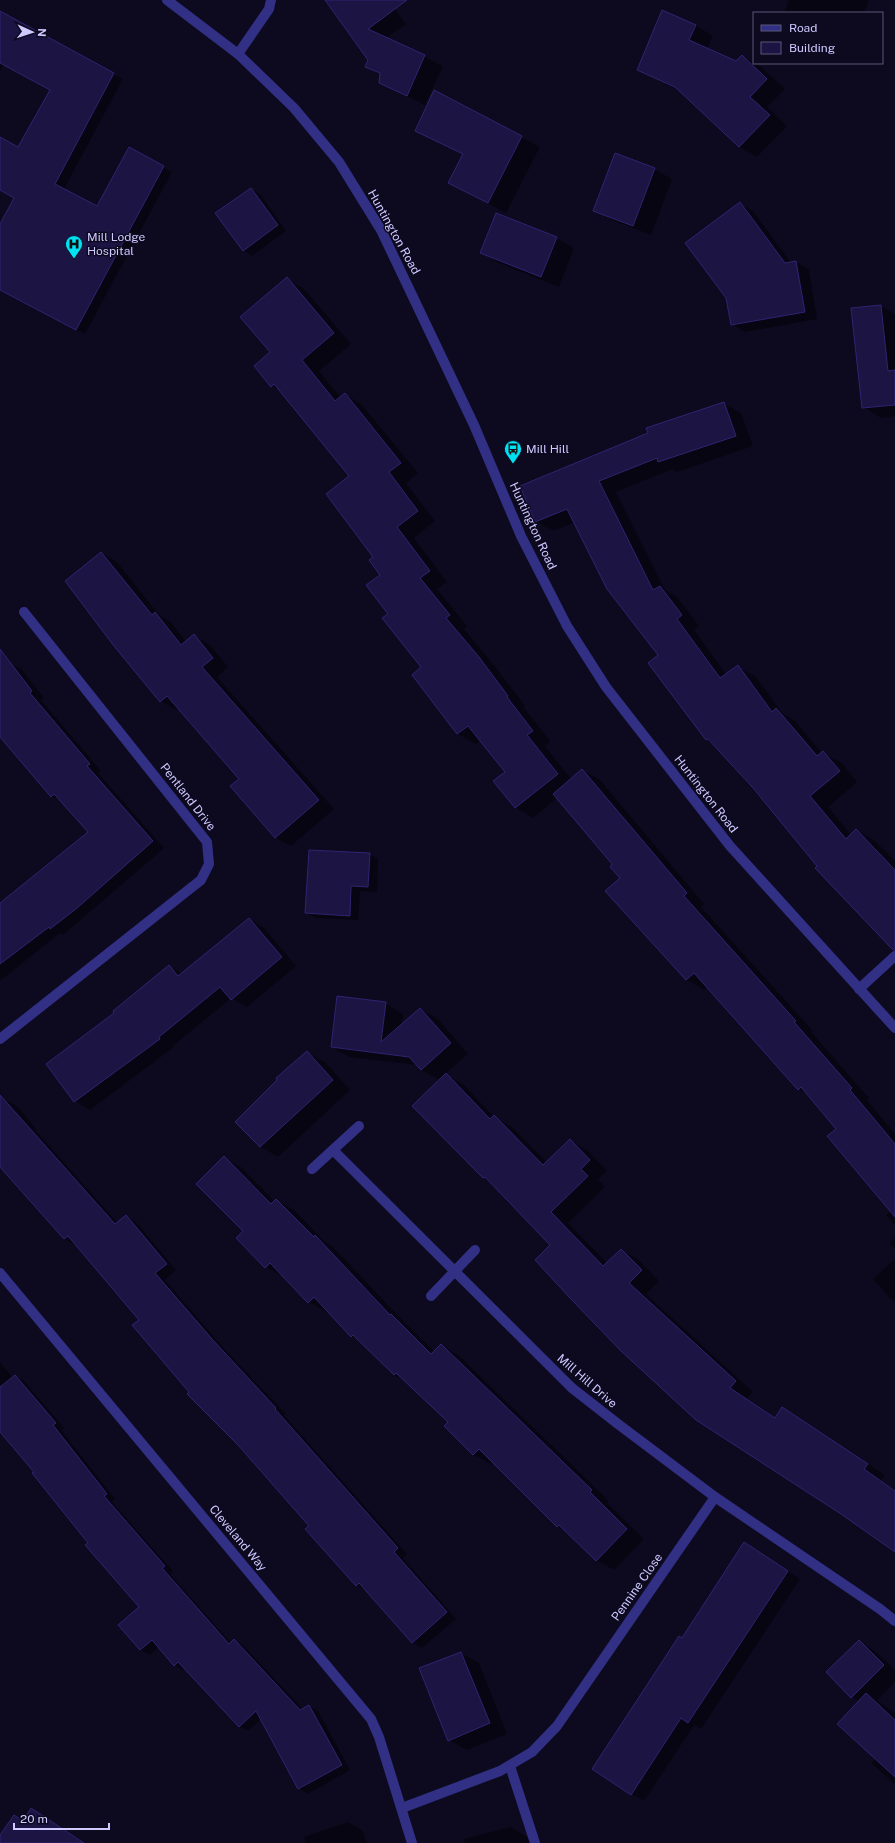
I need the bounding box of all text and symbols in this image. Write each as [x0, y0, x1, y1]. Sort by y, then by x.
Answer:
north arrow [12, 12, 52, 52]
legend [753, 12, 883, 64]
text: Road [789, 21, 817, 35]
text: N [36, 28, 48, 37]
text: Building [789, 41, 835, 55]
street label: Huntington Road [365, 187, 423, 277]
place label: Mill Lodge Hospital [87, 230, 146, 258]
hospital icon: Mill Lodge Hospital [64, 234, 84, 259]
bus stop icon: Mill Hill [503, 439, 523, 464]
place label: Mill Hill [526, 442, 569, 456]
street label: Huntington Road [507, 480, 559, 572]
street label: Huntington Road [671, 752, 741, 836]
street label: Pentland Drive [157, 761, 219, 834]
street label: Mill Hill Drive [554, 1351, 620, 1411]
street label: Cleveland Way [206, 1502, 270, 1574]
street label: Pennine Close [609, 1550, 666, 1623]
scale bar [14, 1805, 109, 1831]
text: 20 m [20, 1812, 48, 1826]

